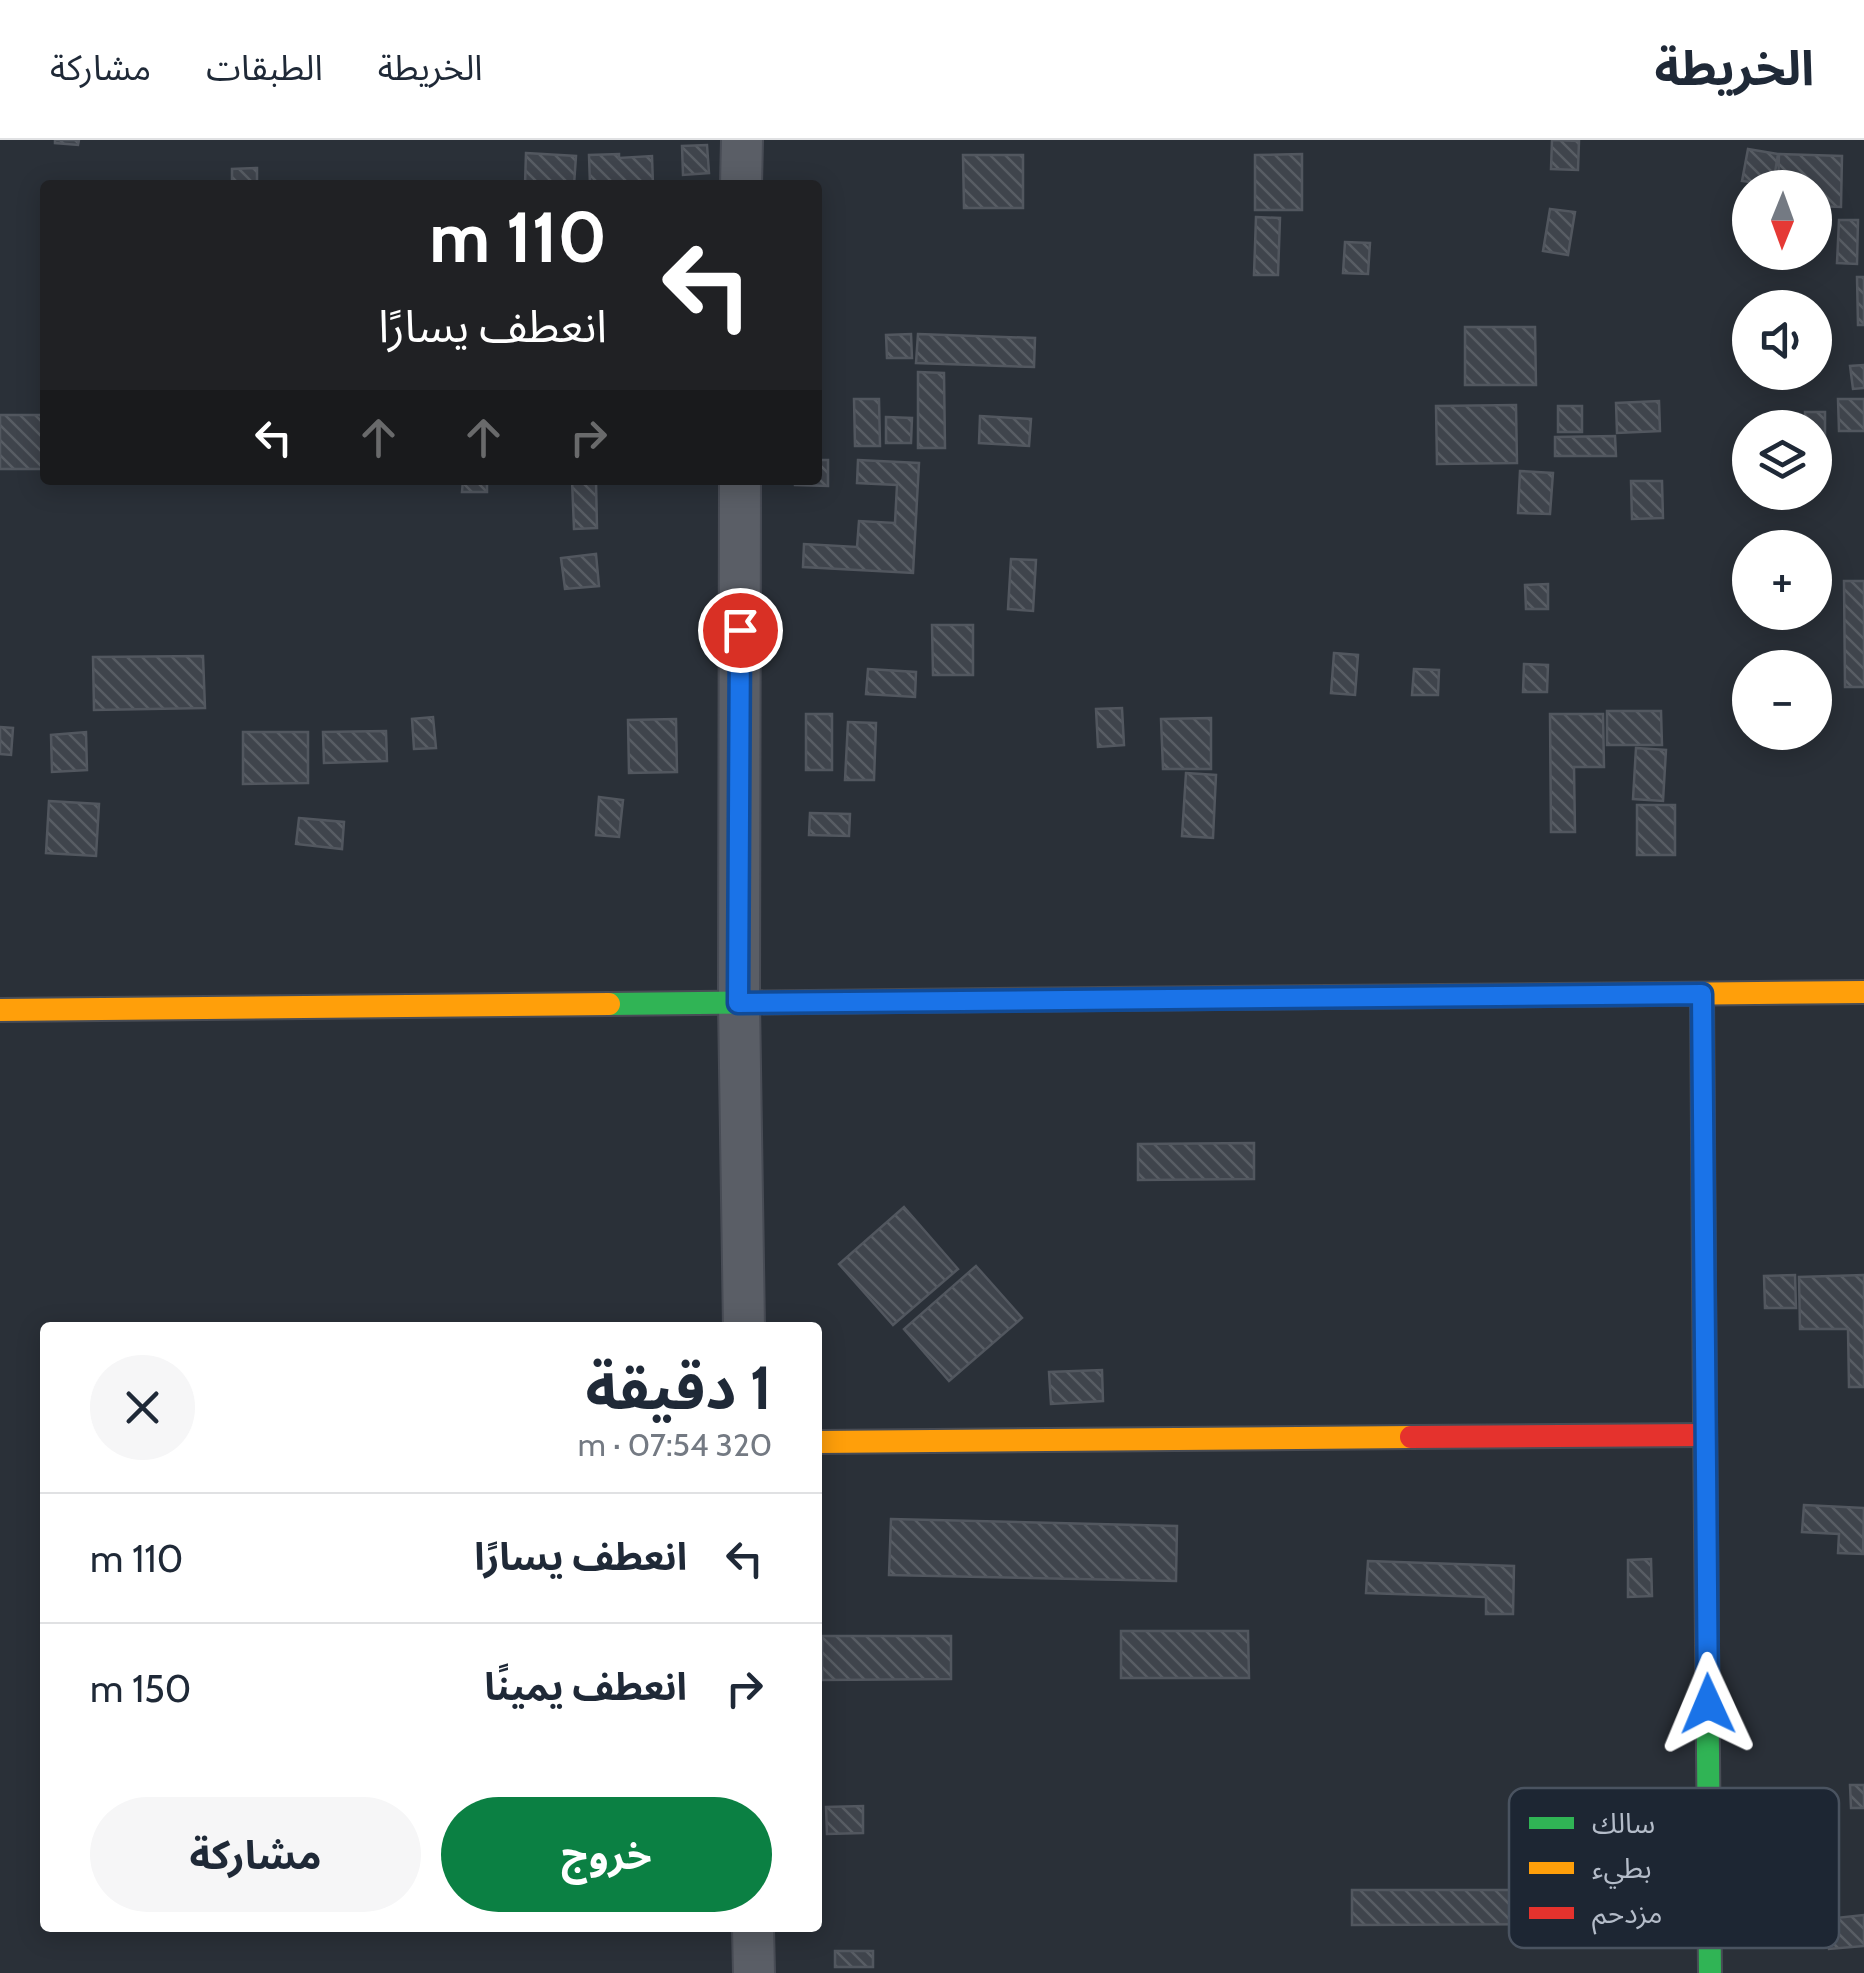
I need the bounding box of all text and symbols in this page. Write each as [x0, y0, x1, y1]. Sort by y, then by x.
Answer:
text: الخريطة [1655, 39, 1814, 97]
text: مشاركة [50, 46, 151, 89]
text: الطبقات [206, 46, 323, 89]
text: الخريطة [378, 46, 483, 89]
north arrow [1732, 170, 1832, 270]
map controls [1732, 170, 1832, 750]
text: 110 m [429, 194, 607, 280]
icon: left [642, 220, 772, 350]
button: sound [1732, 290, 1832, 390]
text: انعطف يسارًا [378, 299, 607, 353]
icon: left [246, 410, 301, 465]
icon: ahead [351, 410, 406, 465]
icon: ahead [456, 410, 511, 465]
icon: right [561, 410, 616, 465]
button: layers [1732, 410, 1832, 510]
button: + [1732, 530, 1832, 630]
pin [698, 588, 783, 673]
icon: arrive [713, 603, 768, 658]
button: − [1732, 650, 1832, 750]
text: 1 دقيقة [585, 1351, 772, 1424]
button: close [90, 1355, 195, 1460]
text: 320 m · 07:54 [578, 1425, 772, 1464]
icon: left [717, 1531, 772, 1586]
text: انعطف يسارًا [474, 1533, 687, 1580]
text: 110 m [90, 1535, 183, 1582]
position arrow [1656, 1652, 1760, 1756]
icon: right [717, 1661, 772, 1716]
text: انعطف يمينًا [484, 1663, 687, 1710]
text: 150 m [90, 1665, 191, 1712]
legend [1509, 1788, 1839, 1948]
button: مشاركة [90, 1797, 421, 1912]
button: خروج [441, 1797, 772, 1912]
text: سالك [1592, 1806, 1655, 1840]
text: بطيء [1592, 1851, 1652, 1889]
text: مزدحم [1592, 1896, 1663, 1935]

